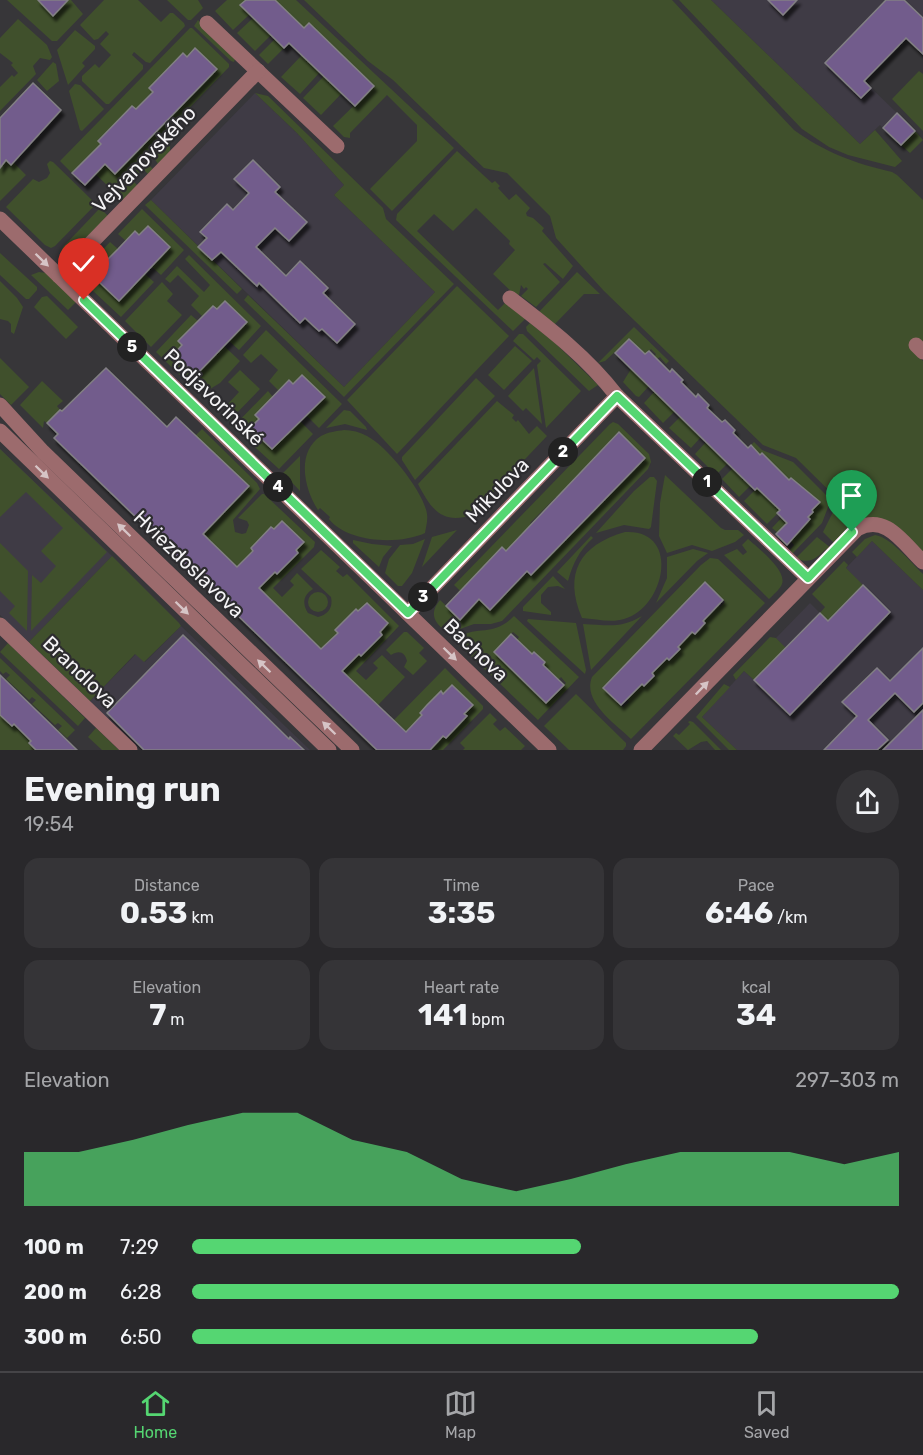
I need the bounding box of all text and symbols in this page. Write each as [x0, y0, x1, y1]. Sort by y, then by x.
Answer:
street label: Vejvanovského [87, 101, 201, 217]
pin [58, 238, 109, 300]
icon: check [67, 247, 100, 280]
one-way arrow [35, 252, 49, 266]
pin: 5 [117, 332, 147, 362]
text: 5 [127, 337, 137, 356]
street label: Podjavorinské [159, 343, 269, 451]
pin: 2 [548, 437, 578, 467]
text: 2 [558, 442, 568, 461]
street label: Mikulova [460, 453, 534, 527]
one-way arrow [35, 464, 49, 478]
pin: 1 [692, 467, 722, 497]
pin [826, 470, 877, 532]
pin: 4 [263, 472, 293, 502]
text: 1 [703, 472, 711, 491]
text: 4 [273, 477, 283, 496]
icon: arrive [835, 479, 868, 512]
street label: Hviezdoslavova [129, 505, 249, 623]
one-way arrow [116, 523, 131, 537]
pin: 3 [408, 582, 438, 612]
text: 3 [418, 587, 428, 606]
one-way arrow [174, 600, 188, 614]
street label: Bachova [439, 613, 513, 687]
street label: Brandlova [38, 631, 122, 713]
one-way arrow [442, 646, 456, 660]
one-way arrow [258, 659, 272, 673]
one-way arrow [694, 681, 708, 695]
one-way arrow [321, 721, 336, 735]
text: Evening run [24, 770, 221, 809]
button: share [836, 770, 899, 833]
text: 19:54 [24, 812, 74, 836]
text: Distance [134, 876, 200, 895]
text: Time [443, 876, 480, 895]
text: Pace [738, 876, 775, 895]
text: 0.53 [120, 895, 188, 931]
text: 3:35 [428, 895, 495, 931]
text: 6:46 [705, 895, 773, 931]
text: km [188, 908, 214, 927]
text: /km [773, 908, 807, 927]
text: Elevation [133, 978, 201, 997]
text: Heart rate [424, 978, 499, 997]
text: kcal [741, 978, 771, 997]
text: 7 [149, 997, 166, 1033]
text: 141 [418, 997, 468, 1033]
text: 34 [736, 997, 776, 1033]
text: m [166, 1010, 185, 1029]
text: bpm [468, 1010, 505, 1029]
text: Elevation [24, 1068, 110, 1092]
text: 297–303 m [795, 1068, 899, 1092]
text: 100 m [24, 1235, 84, 1259]
text: 7:29 [120, 1235, 159, 1259]
text: 200 m [24, 1280, 87, 1304]
text: 6:28 [120, 1280, 162, 1304]
text: 300 m [24, 1325, 87, 1349]
text: 6:50 [120, 1325, 162, 1349]
tab: Home [133, 1387, 177, 1442]
tab: Map [444, 1387, 477, 1442]
tab: Saved [744, 1387, 790, 1442]

